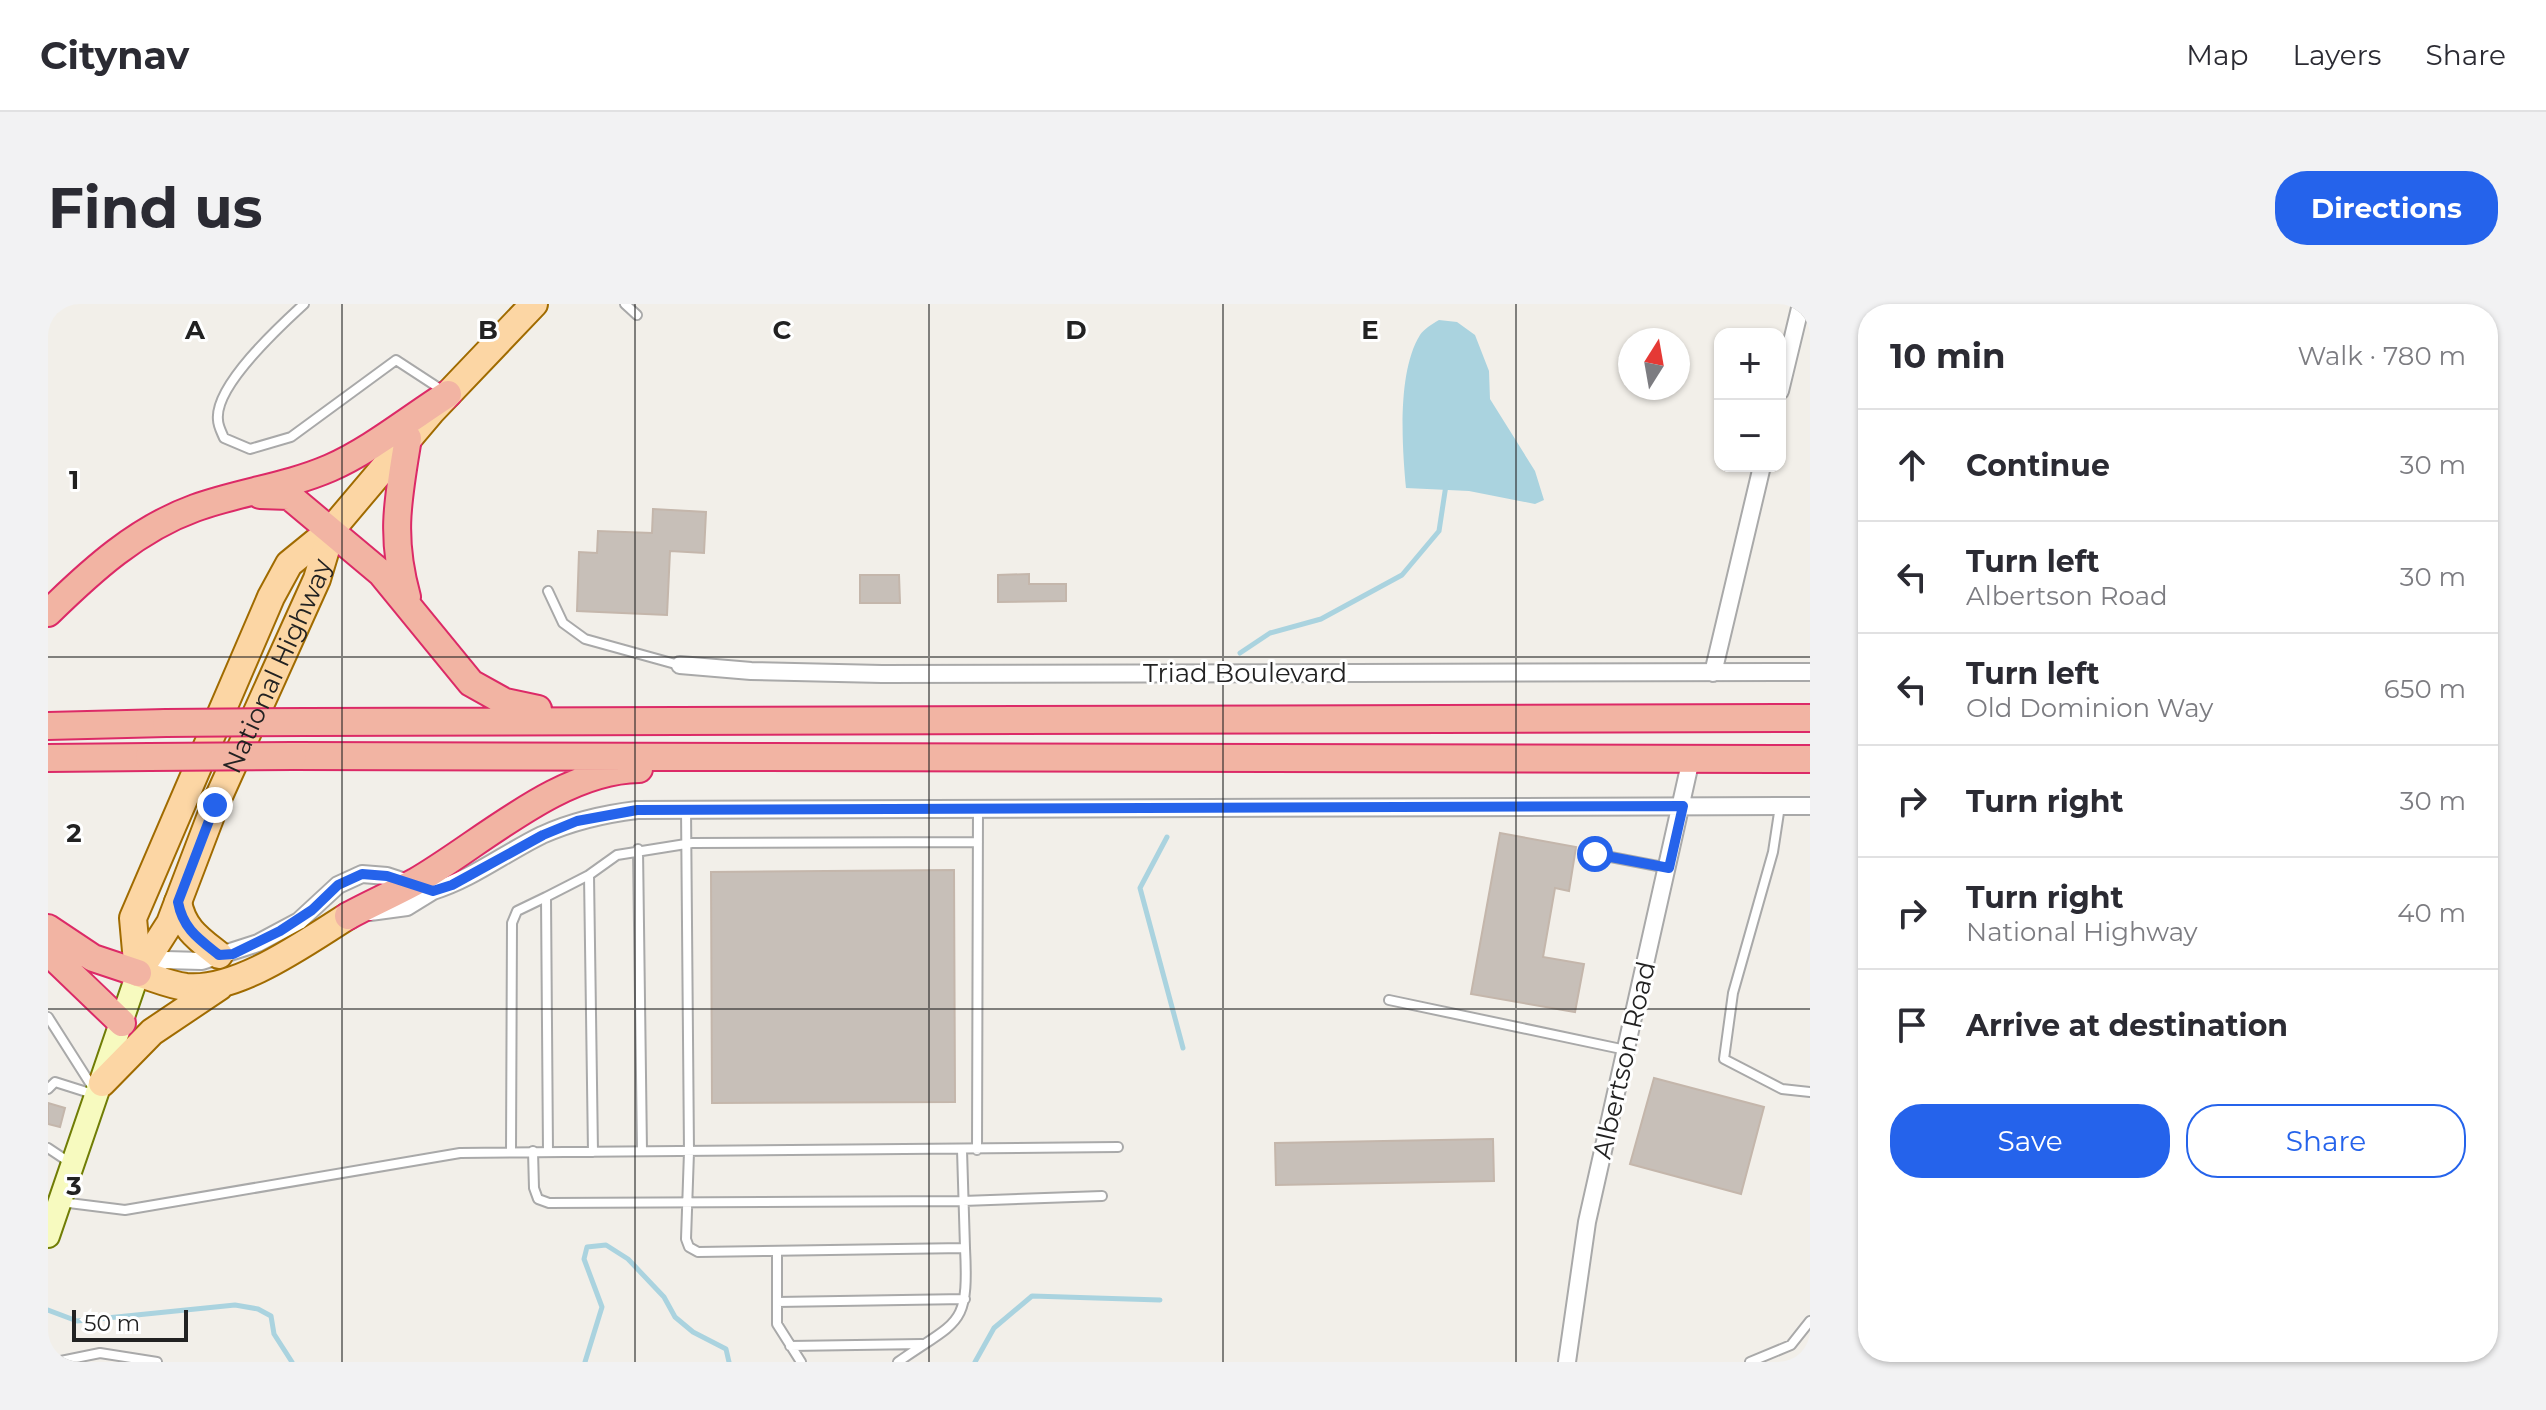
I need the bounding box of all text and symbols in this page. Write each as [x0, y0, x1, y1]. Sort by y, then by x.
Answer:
text: Citynav [40, 32, 189, 79]
text: Map [2186, 38, 2249, 72]
text: Layers [2293, 38, 2382, 72]
text: Share [2426, 38, 2506, 72]
button: Directions [2275, 171, 2498, 245]
text: Find us [48, 174, 262, 242]
text: A [184, 314, 206, 346]
text: B [478, 314, 498, 346]
text: C [773, 314, 792, 346]
text: D [1065, 314, 1087, 346]
text: E [1361, 314, 1379, 346]
north arrow [1618, 328, 1690, 400]
map controls [1714, 328, 1786, 472]
button: + [1714, 328, 1786, 400]
text: 10 min [1890, 335, 2005, 377]
text: Walk · 780 m [2297, 340, 2466, 372]
button: − [1714, 400, 1786, 472]
icon: ahead [1890, 443, 1934, 487]
text: Continue [1966, 447, 2110, 484]
text: 30 m [2400, 449, 2466, 481]
text: 1 [69, 464, 79, 496]
text: Turn left [1966, 543, 2099, 580]
street label: National Highway [215, 554, 338, 778]
icon: left [1890, 555, 1934, 599]
text: 30 m [2400, 561, 2466, 593]
text: Albertson Road [1966, 580, 2168, 612]
text: Turn left [1966, 655, 2099, 692]
street label: Triad Boulevard [1143, 657, 1347, 689]
icon: left [1890, 667, 1934, 711]
text: 650 m [2384, 673, 2466, 705]
text: Old Dominion Way [1966, 692, 2213, 724]
icon: right [1890, 779, 1934, 823]
text: Turn right [1966, 783, 2123, 820]
text: 30 m [2400, 785, 2466, 817]
route end [197, 787, 233, 823]
text: 2 [66, 817, 82, 849]
route start [1577, 836, 1613, 872]
text: Turn right [1966, 879, 2123, 916]
icon: right [1890, 891, 1934, 935]
text: 40 m [2397, 897, 2466, 929]
text: National Highway [1966, 916, 2198, 948]
street label: Albertson Road [1586, 958, 1662, 1162]
icon: arrive [1890, 1003, 1934, 1047]
text: Arrive at destination [1966, 1007, 2288, 1044]
button: Save [1890, 1104, 2170, 1178]
button: Share [2186, 1104, 2466, 1178]
text: 3 [65, 1170, 82, 1202]
scale bar [72, 1306, 188, 1342]
text: 50 m [84, 1310, 140, 1337]

